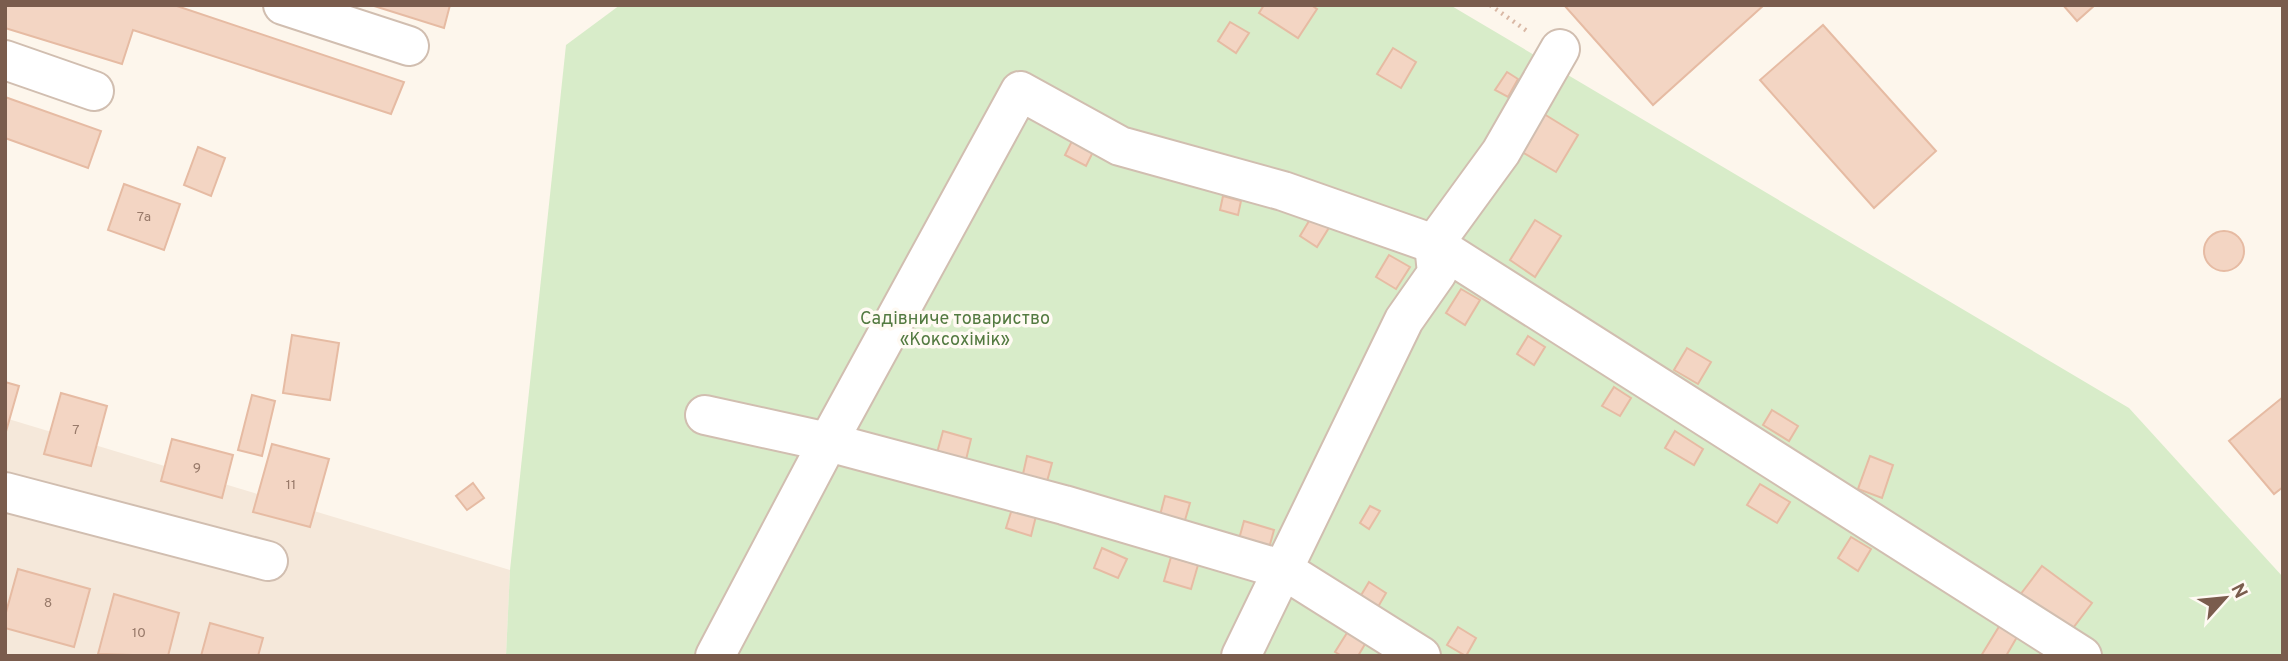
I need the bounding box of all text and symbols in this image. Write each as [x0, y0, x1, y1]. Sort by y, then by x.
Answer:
house number: 7а [137, 209, 151, 226]
park label: Садівниче товариство «Коксохімік» [860, 308, 1050, 352]
house number: 7 [72, 422, 80, 439]
house number: 9 [193, 460, 201, 477]
house number: 11 [286, 477, 296, 494]
north arrow [2190, 563, 2260, 633]
text: N [2225, 580, 2252, 603]
house number: 8 [44, 595, 52, 612]
house number: 10 [132, 625, 146, 642]

